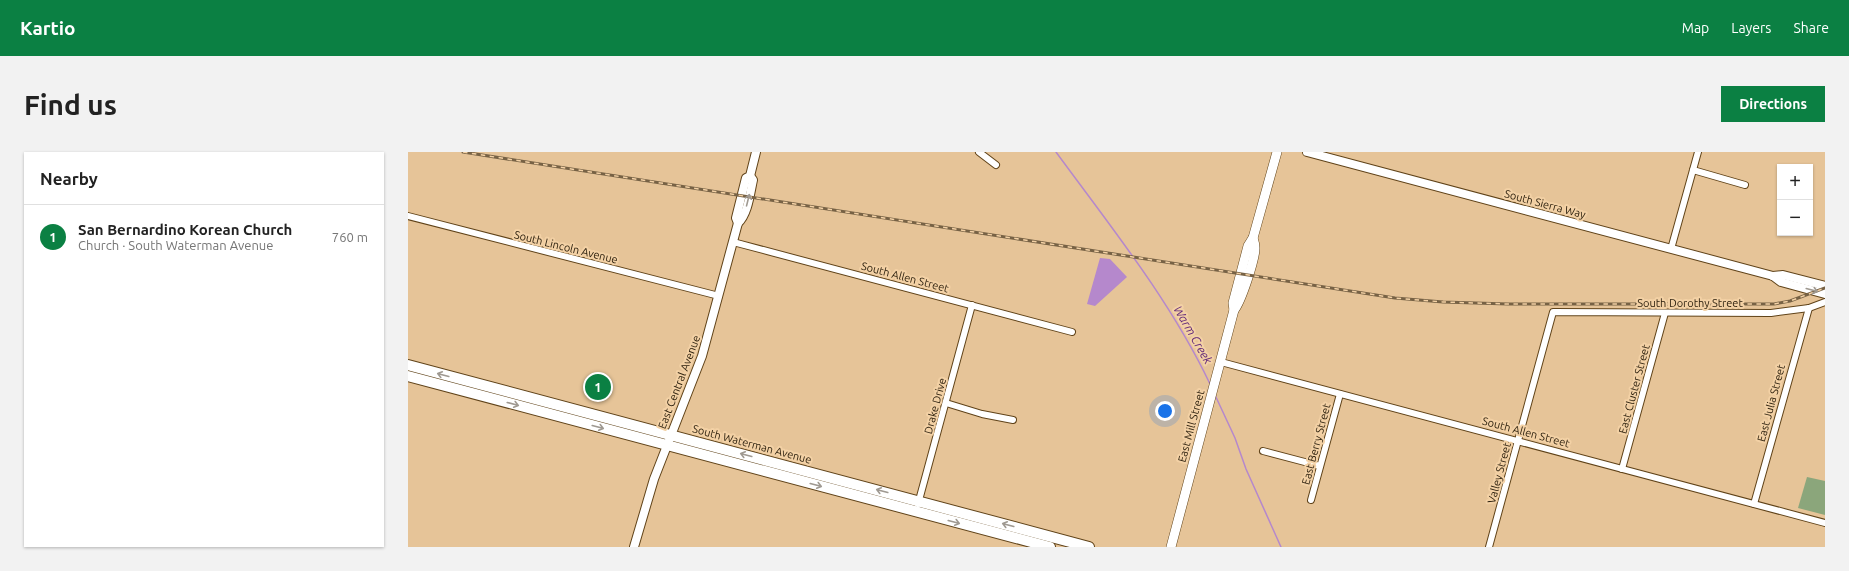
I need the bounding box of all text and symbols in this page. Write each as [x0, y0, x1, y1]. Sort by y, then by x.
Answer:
text: Kartio [20, 17, 76, 39]
text: Map [1682, 20, 1709, 36]
text: Layers [1731, 20, 1771, 36]
text: Share [1793, 20, 1829, 36]
button: Directions [1721, 86, 1825, 122]
text: Find us [24, 89, 117, 120]
map controls [1777, 164, 1813, 236]
button: + [1777, 164, 1813, 200]
text: Nearby [40, 169, 98, 188]
street label: South Sierra Way [1503, 187, 1588, 221]
one-way arrow [745, 194, 752, 207]
button: − [1777, 200, 1813, 236]
text: San Bernardino Korean Church [78, 221, 292, 238]
street label: South Lincoln Avenue [513, 228, 619, 266]
text: 1 [49, 230, 57, 244]
text: 760 m [332, 230, 368, 244]
text: Church · South Waterman Avenue [78, 238, 273, 252]
street label: South Allen Street [860, 260, 951, 295]
one-way arrow [1805, 287, 1818, 294]
street label: South Dorothy Street [1637, 297, 1743, 309]
water label: Warm Creek [1172, 303, 1216, 367]
street label: East Central Avenue [656, 334, 702, 430]
street label: East Cluster Street [1616, 342, 1652, 435]
street label: East Julia Street [1755, 362, 1787, 443]
one-way arrow [437, 371, 450, 378]
pin: 1 [585, 372, 611, 402]
street label: Drake Drive [922, 377, 948, 435]
street label: East Mill Street [1176, 388, 1207, 464]
one-way arrow [507, 401, 520, 408]
your location [1155, 401, 1175, 421]
street label: East Berry Street [1299, 401, 1333, 486]
street label: South Allen Street [1481, 415, 1572, 450]
street label: South Waterman Avenue [691, 422, 813, 466]
one-way arrow [591, 423, 604, 431]
street label: Valley Street [1485, 440, 1513, 505]
one-way arrow [740, 451, 753, 458]
one-way arrow [809, 482, 822, 489]
one-way arrow [875, 487, 888, 494]
one-way arrow [947, 518, 960, 526]
one-way arrow [1002, 521, 1015, 528]

